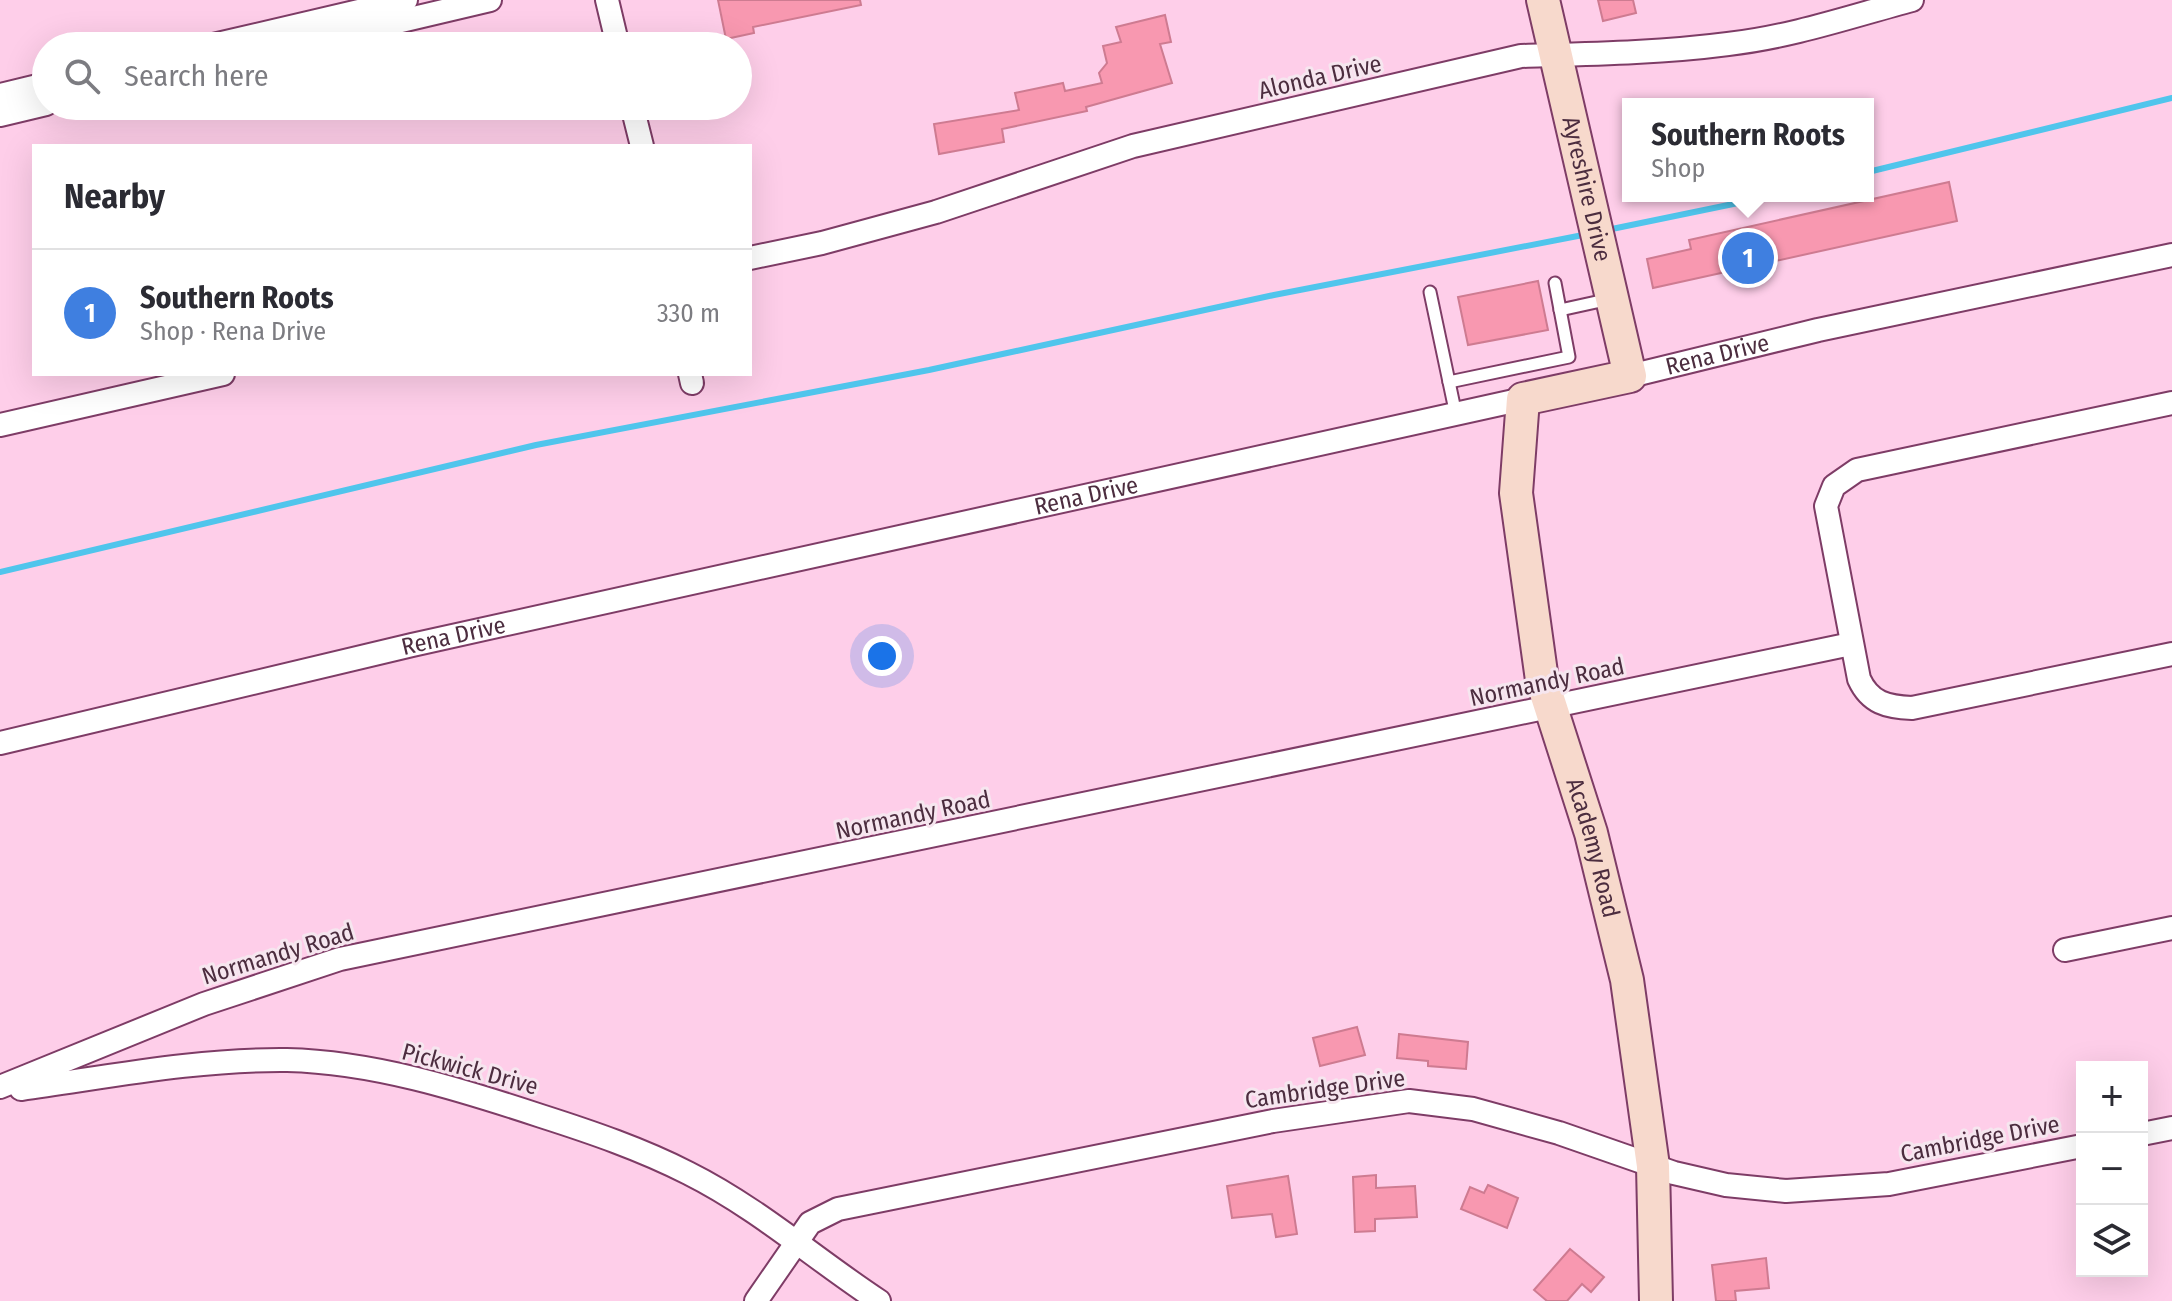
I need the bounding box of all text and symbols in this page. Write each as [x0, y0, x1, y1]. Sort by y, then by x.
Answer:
search box [32, 32, 752, 120]
street label: Alonda Drive [1256, 49, 1384, 105]
icon: search [60, 54, 104, 98]
text: Search here [124, 58, 269, 94]
popup [1622, 98, 1874, 202]
street label: Ayreshire Drive [1556, 114, 1617, 264]
text: Southern Roots [1651, 117, 1845, 153]
text: Shop [1651, 153, 1705, 184]
text: Nearby [64, 176, 165, 217]
pin: 1 [1722, 228, 1774, 288]
text: Southern Roots [140, 280, 334, 316]
text: 1 [85, 298, 96, 329]
text: 330 m [657, 298, 720, 329]
text: Shop · Rena Drive [140, 316, 326, 347]
street label: Rena Drive [1663, 328, 1772, 381]
street label: Rena Drive [1032, 471, 1141, 521]
street label: Rena Drive [399, 611, 508, 661]
your location [862, 636, 902, 676]
street label: Normandy Road [1467, 652, 1627, 712]
street label: Academy Road [1560, 775, 1625, 921]
street label: Normandy Road [833, 785, 993, 845]
street label: Normandy Road [199, 918, 357, 990]
street label: Pickwick Drive [399, 1037, 541, 1101]
map controls [2076, 1061, 2148, 1277]
button: + [2076, 1061, 2148, 1133]
street label: Cambridge Drive [1243, 1064, 1407, 1114]
street label: Cambridge Drive [1898, 1110, 2062, 1168]
button: − [2076, 1133, 2148, 1205]
button: layers [2076, 1205, 2148, 1277]

